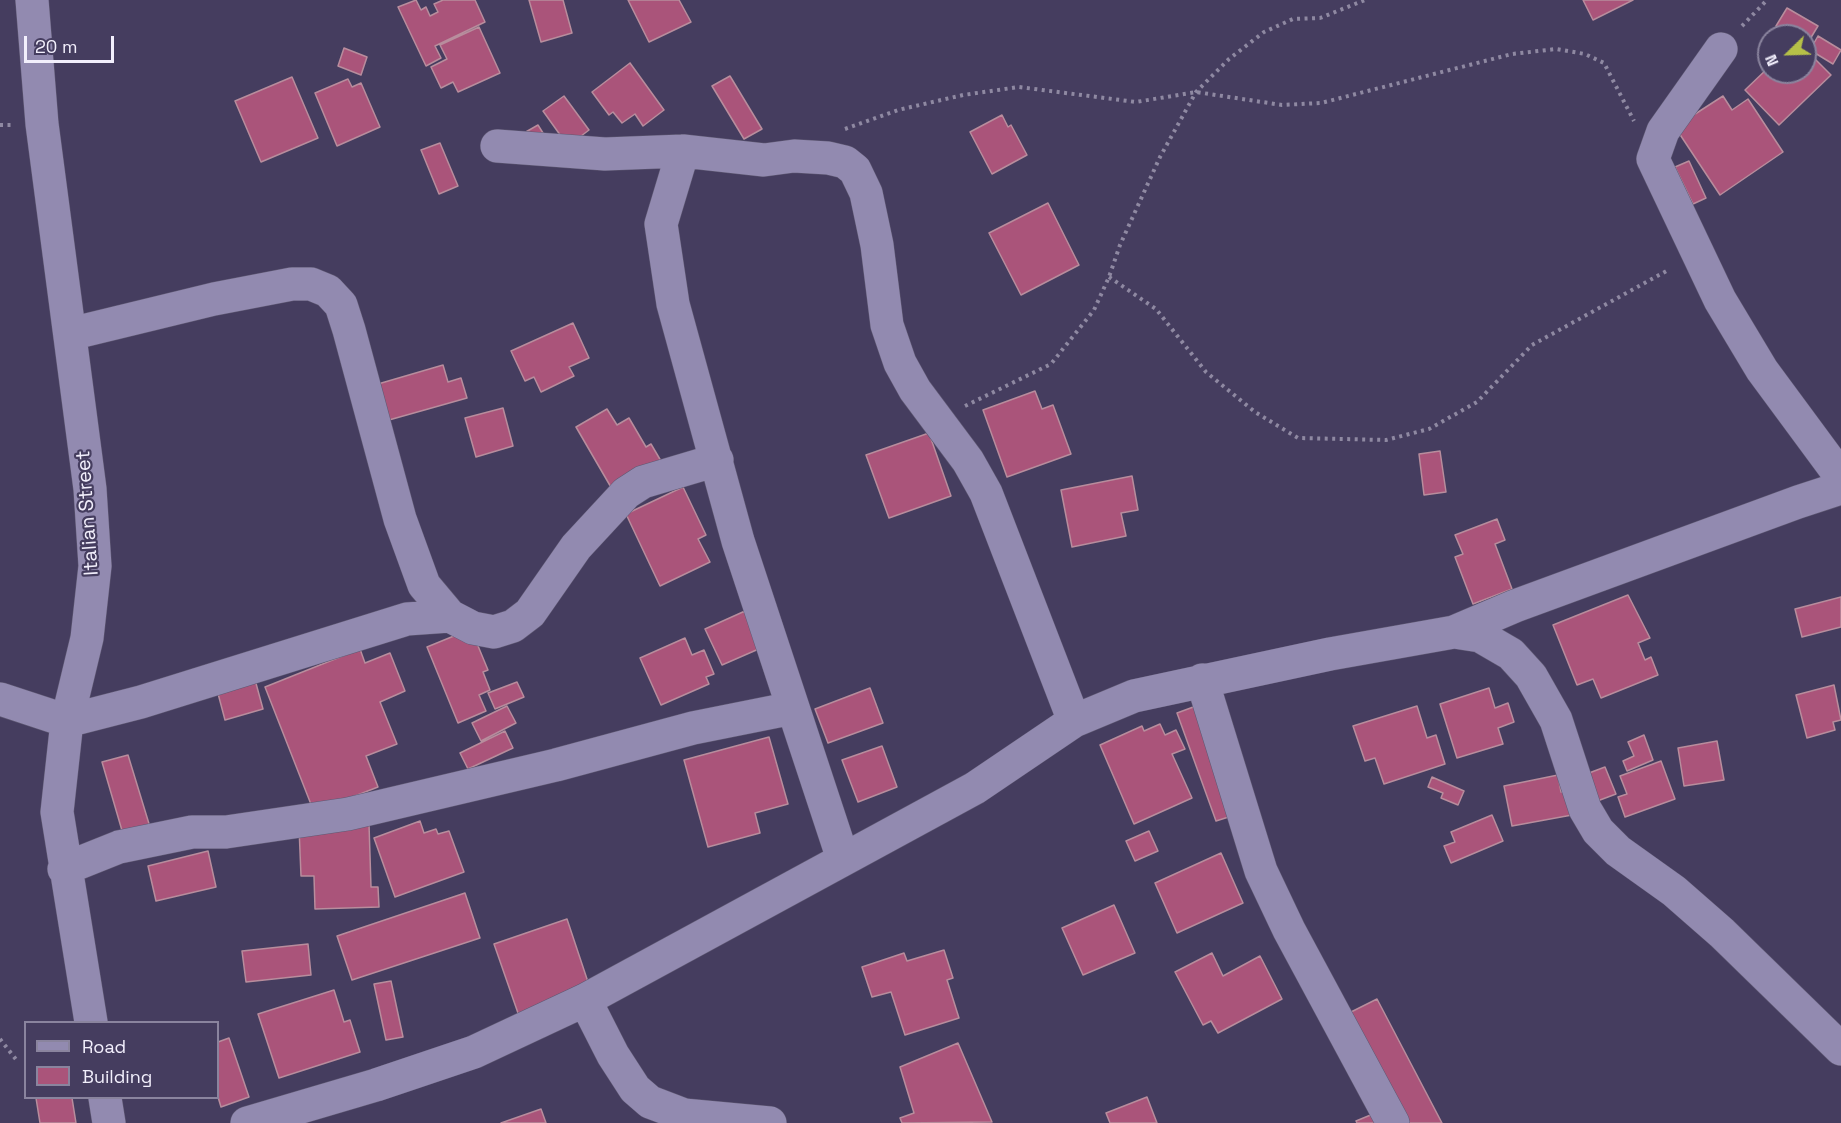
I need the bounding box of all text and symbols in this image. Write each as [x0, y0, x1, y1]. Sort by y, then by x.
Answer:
scale bar [27, 24, 117, 62]
north arrow [1757, 24, 1817, 84]
text: 20 m [35, 35, 78, 58]
text: N [1760, 51, 1784, 69]
street label: Italian Street [72, 450, 104, 576]
legend [24, 1021, 219, 1099]
text: Road [82, 1035, 126, 1058]
text: Building [82, 1065, 152, 1088]

